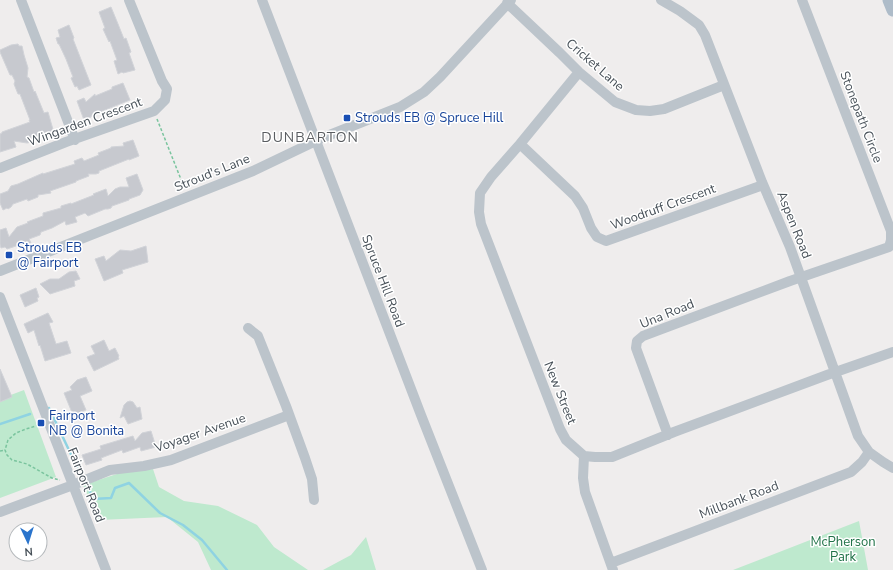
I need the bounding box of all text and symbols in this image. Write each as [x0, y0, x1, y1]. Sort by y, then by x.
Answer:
street label: Cricket Lane [562, 35, 628, 95]
street label: Stonepath Circle [835, 69, 887, 165]
street label: Wingarden Crescent [25, 93, 145, 151]
place label: Strouds EB @ Spruce Hill [355, 109, 504, 127]
marker: Strouds EB @ Spruce Hill [342, 113, 352, 123]
district label: DUNBARTON [261, 128, 359, 147]
street label: Stroud's Lane [172, 150, 252, 196]
street label: Woodruff Crescent [608, 179, 718, 234]
street label: Aspen Road [772, 189, 816, 261]
street label: Spruce Hill Road [357, 232, 409, 330]
place label: Strouds EB @ Fairport [17, 239, 82, 272]
marker: Strouds EB @ Fairport [4, 250, 14, 260]
street label: Una Road [637, 295, 697, 333]
street label: New Street [539, 359, 581, 427]
place label: Fairport NB @ Bonita [49, 407, 124, 440]
street label: Voyager Avenue [151, 409, 248, 457]
marker: Fairport NB @ Bonita [36, 418, 46, 428]
street label: Fairport Road [63, 445, 109, 525]
street label: Millbank Road [697, 477, 781, 523]
north arrow [8, 522, 48, 562]
park label: McPherson Park [810, 533, 876, 566]
text: N [24, 544, 33, 559]

